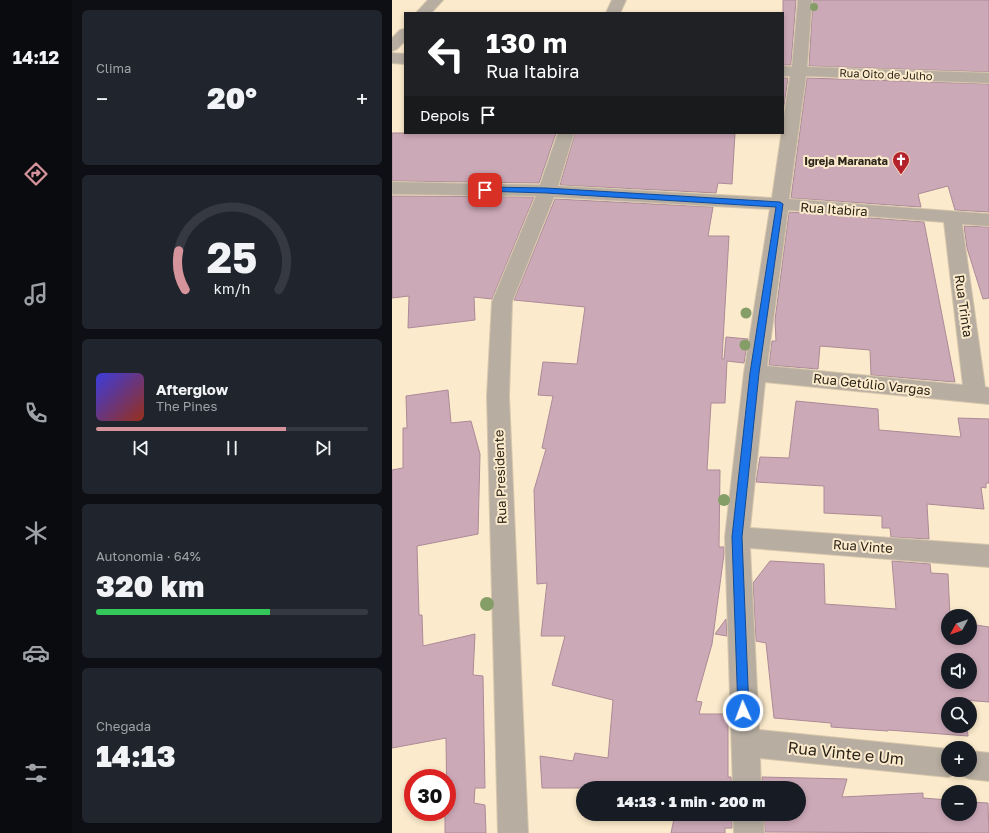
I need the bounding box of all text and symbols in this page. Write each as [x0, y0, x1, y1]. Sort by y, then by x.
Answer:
text: 130 m [486, 26, 567, 59]
icon: left [420, 28, 472, 80]
text: 14:12 [13, 46, 59, 68]
text: Clima [96, 60, 131, 76]
text: Rua Itabira [486, 60, 579, 82]
street label: Rua Oito de Julho [839, 66, 933, 82]
text: 20° [207, 80, 257, 116]
text: − [96, 85, 108, 112]
text: + [356, 85, 368, 112]
icon: arrive [477, 104, 499, 126]
text: Depois [420, 106, 469, 124]
church icon: Igreja Maranata [891, 150, 911, 175]
place label: Igreja Maranata [804, 154, 888, 167]
icon: directions [22, 160, 50, 188]
pin [468, 173, 502, 207]
icon: arrive [474, 179, 496, 201]
street label: Rua Itabira [800, 199, 868, 219]
text: 25 [207, 232, 257, 282]
street label: Rua Trinta [952, 274, 976, 338]
text: km/h [214, 279, 250, 296]
icon: music [22, 280, 50, 308]
street label: Rua Getúlio Vargas [813, 370, 932, 398]
text: Afterglow [156, 380, 228, 398]
text: The Pines [156, 398, 217, 414]
icon: phone [22, 399, 50, 427]
street label: Rua Presidente [490, 429, 510, 525]
icon: previous [130, 437, 152, 459]
icon: pause [221, 437, 243, 459]
icon: next [312, 437, 334, 459]
icon: climate [22, 519, 50, 547]
street label: Rua Vinte [833, 536, 893, 556]
text: Autonomia · 64% [96, 548, 201, 564]
text: 320 km [96, 568, 204, 604]
north arrow [941, 609, 977, 645]
map controls [941, 609, 977, 821]
icon: car [22, 639, 50, 667]
button: sound [941, 653, 977, 689]
position arrow [722, 690, 764, 732]
button: search [941, 697, 977, 733]
text: Chegada [96, 718, 151, 734]
street label: Rua Vinte e Um [787, 737, 905, 769]
text: 14:13 [96, 738, 176, 774]
button: + [941, 741, 977, 777]
icon: filters [22, 759, 50, 787]
speed limit sign: 30 [404, 769, 456, 821]
button: − [941, 785, 977, 821]
text: 14:13 · 1 min · 200 m [617, 792, 765, 810]

